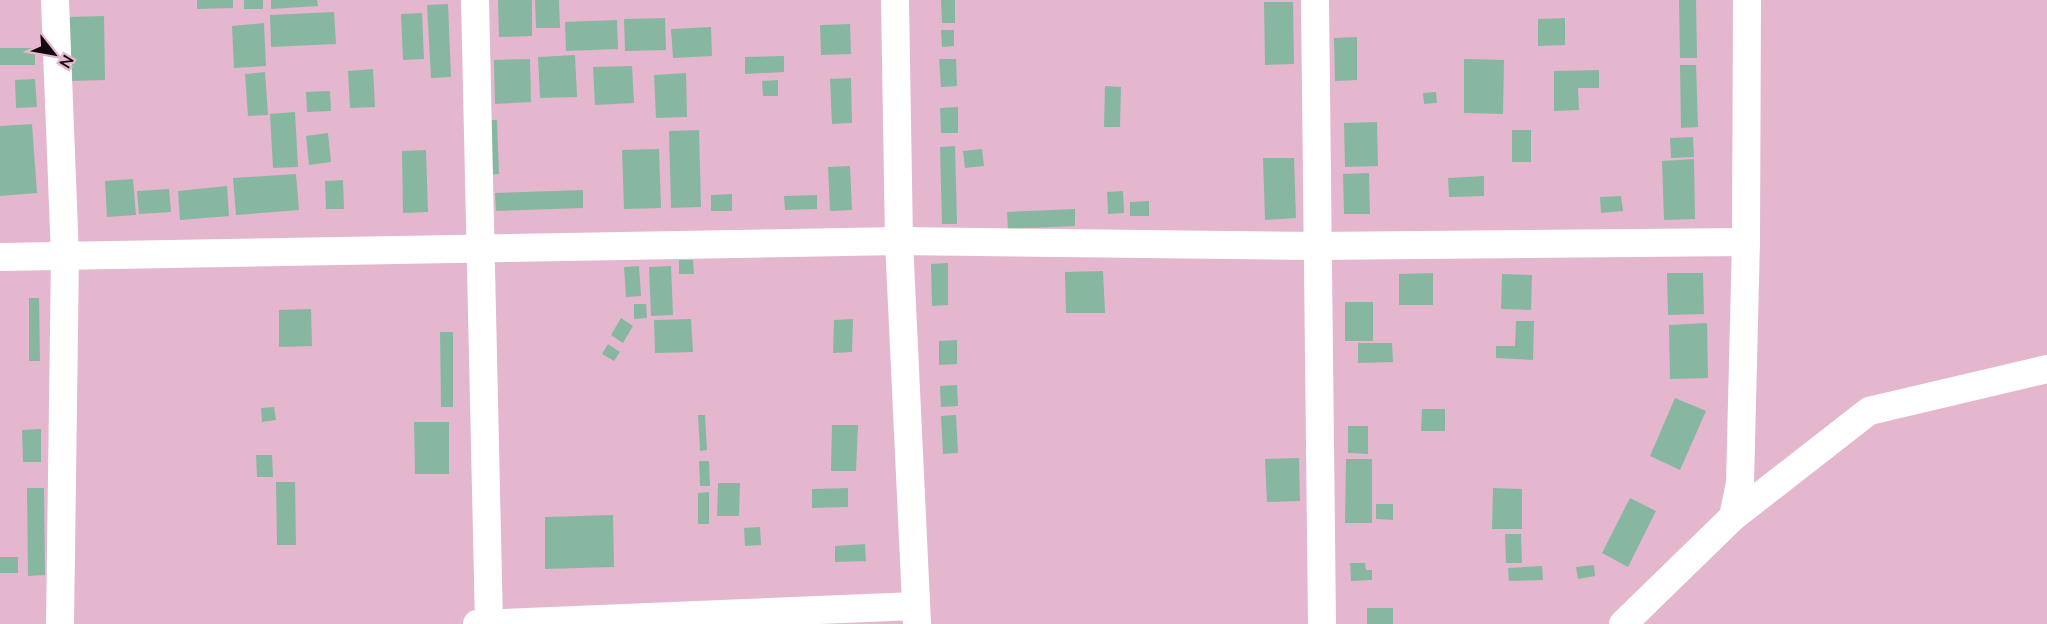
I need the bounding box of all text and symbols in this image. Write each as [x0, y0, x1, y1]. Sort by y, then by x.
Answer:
north arrow [24, 24, 84, 84]
text: N [55, 51, 79, 72]

